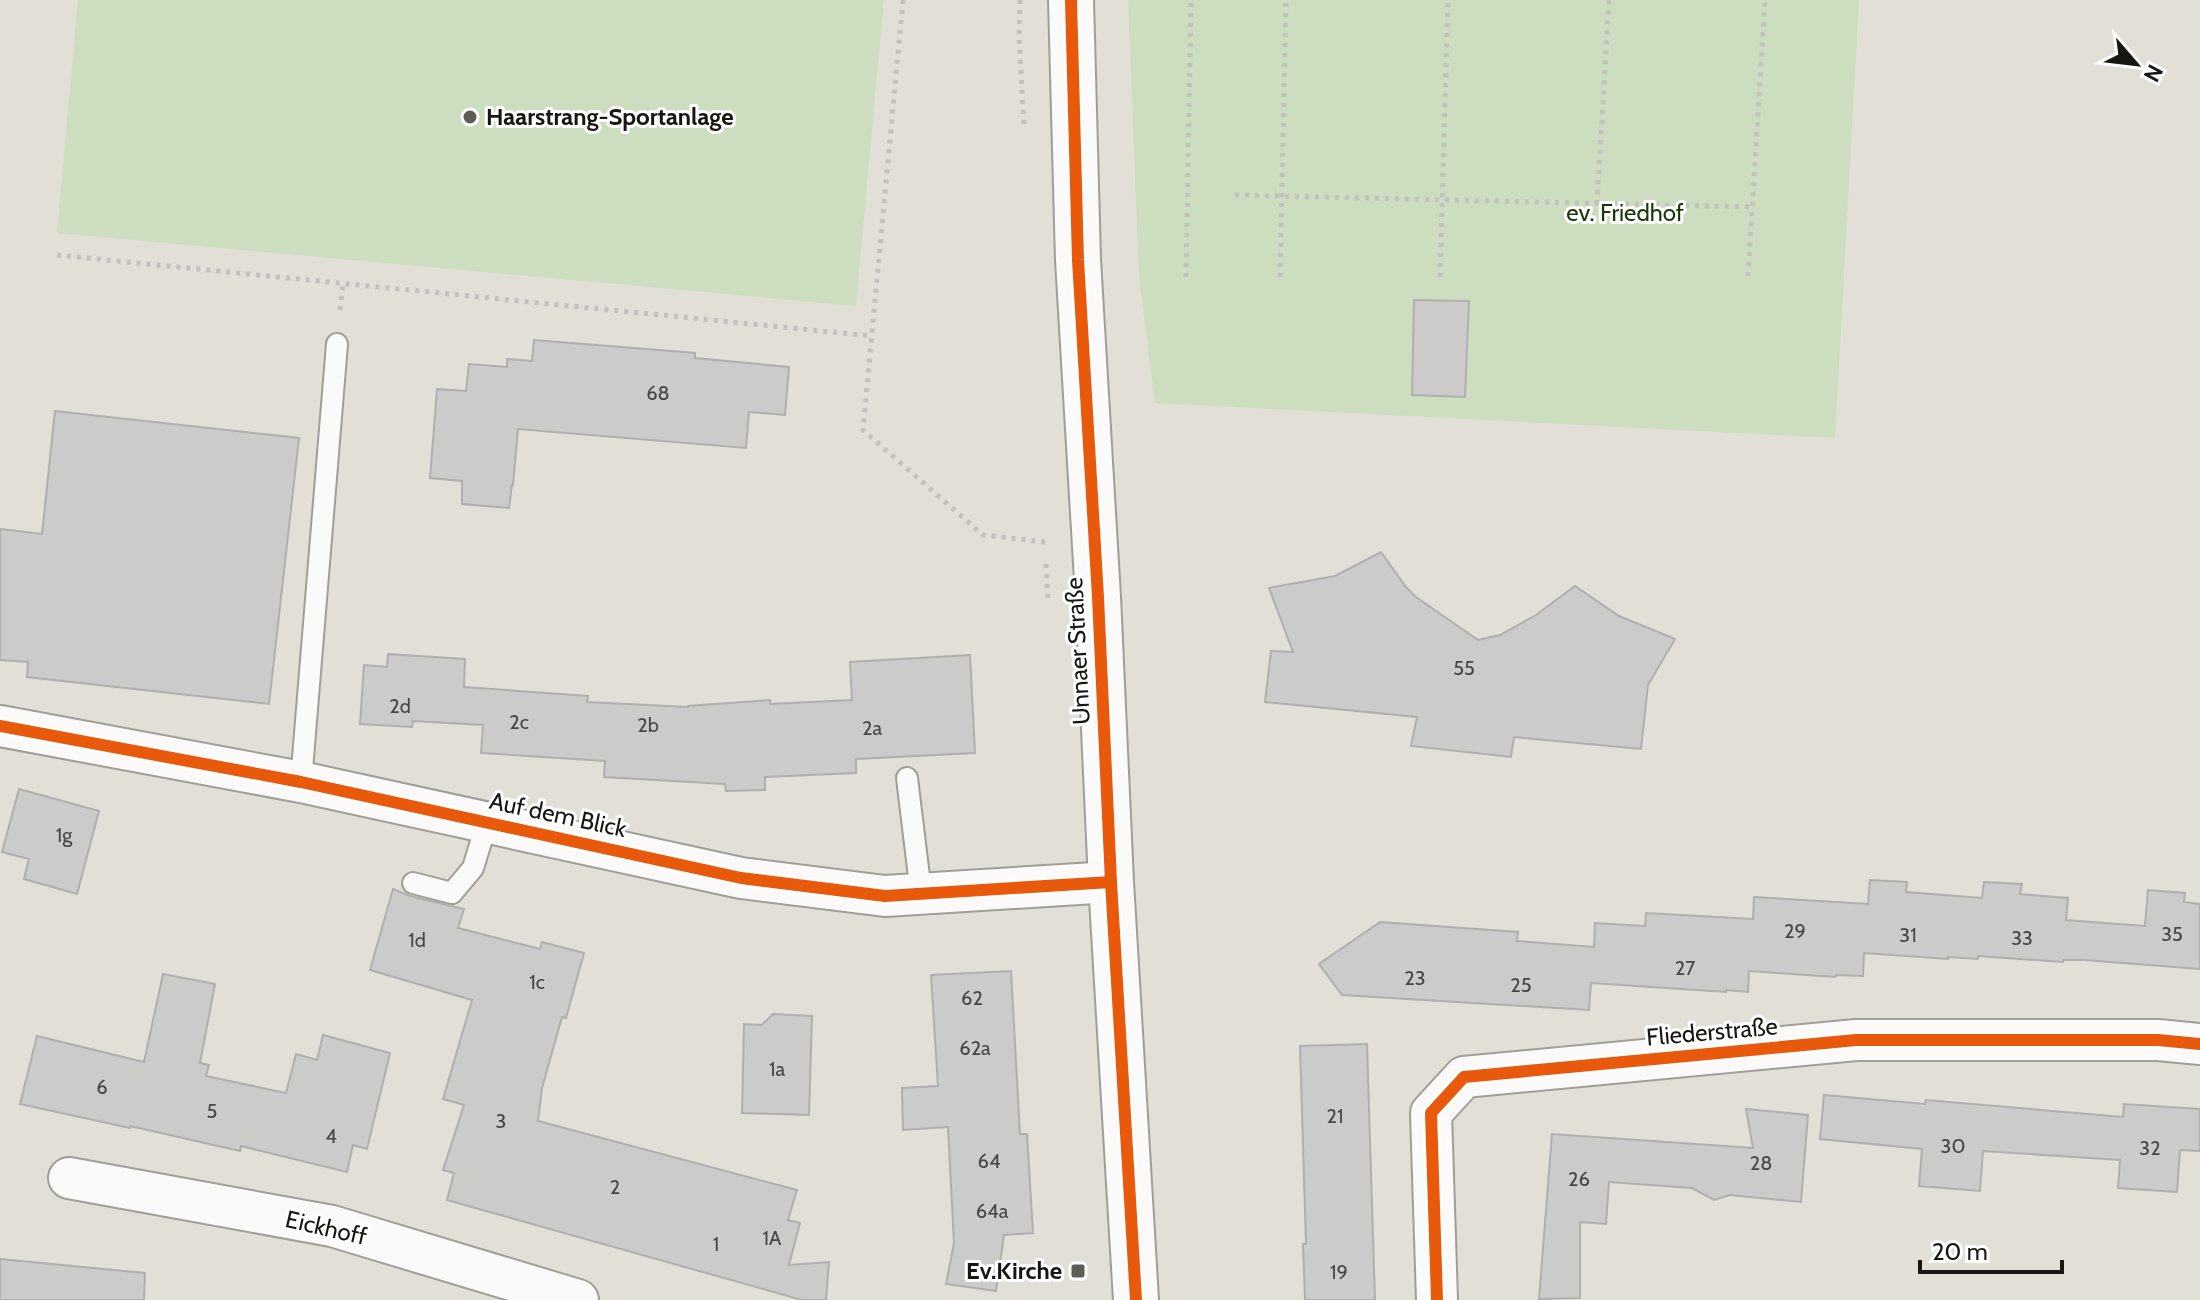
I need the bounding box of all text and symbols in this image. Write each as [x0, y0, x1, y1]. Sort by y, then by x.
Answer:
north arrow [2096, 24, 2176, 104]
text: N [2138, 60, 2169, 86]
place label: Haarstrang-Sportanlage [486, 102, 734, 131]
marker: Haarstrang-Sportanlage [461, 108, 479, 126]
park label: ev. Friedhof [1566, 198, 1684, 227]
house number: 68 [646, 381, 670, 405]
street label: Unnaer Straße [1059, 577, 1096, 725]
house number: 55 [1453, 656, 1475, 680]
house number: 2d [389, 694, 411, 718]
house number: 2c [509, 710, 529, 734]
house number: 2b [637, 713, 659, 737]
house number: 2a [862, 716, 882, 740]
street label: Auf dem Blick [487, 786, 629, 843]
house number: 1g [56, 823, 73, 847]
house number: 29 [1784, 919, 1806, 943]
house number: 35 [2161, 922, 2183, 946]
house number: 31 [1899, 923, 1917, 947]
house number: 33 [2011, 926, 2033, 950]
house number: 1d [408, 928, 426, 952]
house number: 27 [1675, 956, 1695, 980]
house number: 23 [1404, 966, 1426, 990]
house number: 1c [529, 970, 545, 994]
house number: 25 [1510, 973, 1532, 997]
house number: 62 [961, 986, 983, 1010]
street label: Fliederstraße [1645, 1011, 1779, 1052]
house number: 62a [959, 1036, 991, 1060]
house number: 1a [769, 1057, 785, 1081]
house number: 6 [96, 1075, 108, 1099]
house number: 5 [207, 1099, 217, 1123]
house number: 21 [1327, 1104, 1344, 1128]
house number: 3 [496, 1109, 506, 1133]
house number: 4 [325, 1124, 337, 1148]
house number: 30 [1941, 1134, 1965, 1158]
house number: 32 [2139, 1136, 2161, 1160]
house number: 64 [978, 1149, 1001, 1173]
house number: 28 [1750, 1151, 1772, 1175]
house number: 26 [1568, 1167, 1590, 1191]
house number: 2 [610, 1175, 620, 1199]
house number: 64a [976, 1199, 1009, 1223]
street label: Eickhoff [283, 1204, 370, 1251]
scale bar [1920, 1224, 2062, 1274]
house number: 1A [763, 1226, 782, 1250]
house number: 1 [713, 1232, 719, 1256]
text: 20 m [1932, 1237, 1988, 1266]
place label: Ev.Kirche [966, 1256, 1062, 1285]
house number: 19 [1330, 1260, 1348, 1284]
marker: Ev.Kirche [1069, 1262, 1087, 1280]

